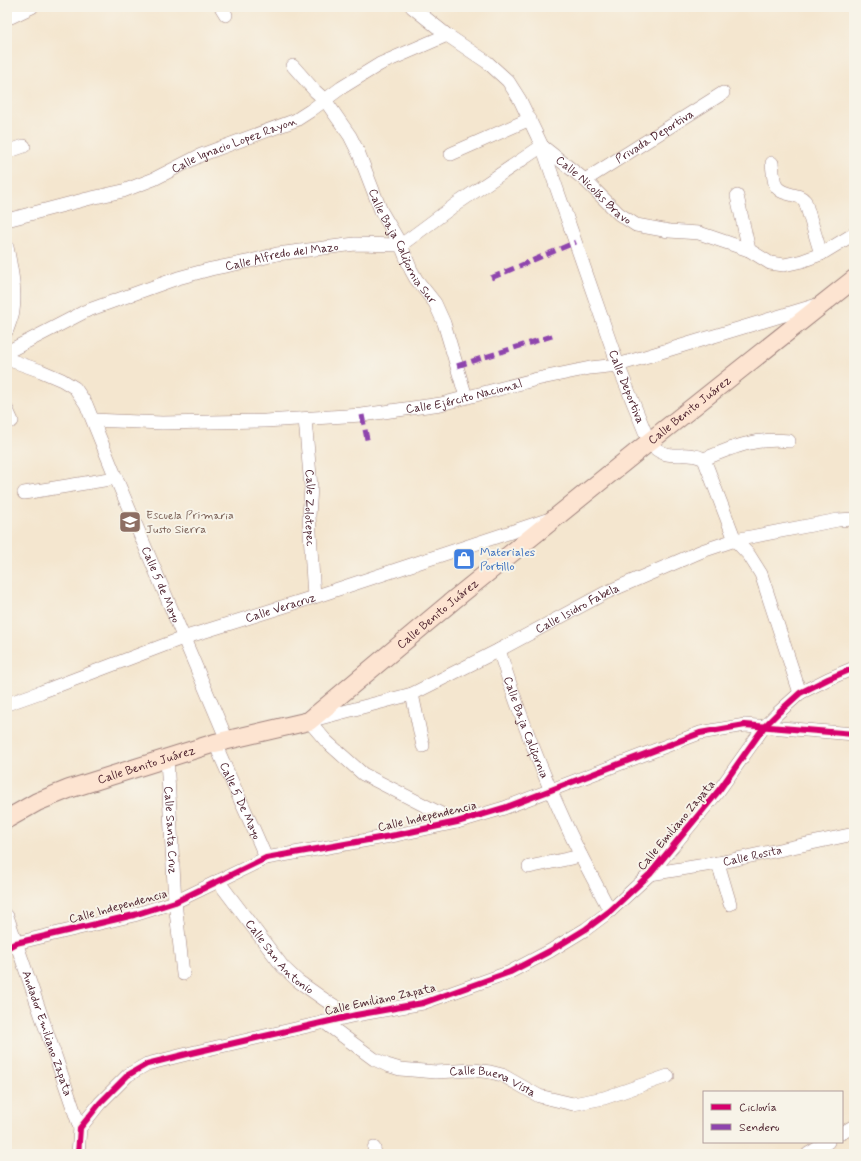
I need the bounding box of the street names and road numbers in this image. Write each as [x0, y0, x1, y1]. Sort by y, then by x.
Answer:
street label: Privada Deportiva [613, 106, 697, 168]
street label: Calle Ignacio Lopez Rayon [169, 113, 300, 178]
street label: Calle Nicolás Bravo [552, 153, 634, 229]
street label: Calle Baja California Sur [364, 187, 440, 308]
street label: Calle Alfredo del Mazo [224, 239, 340, 275]
street label: Calle Deportiva [604, 348, 648, 426]
street label: Calle Benito Juárez [645, 373, 735, 449]
street label: Calle Ejército Nacional [405, 376, 524, 418]
street label: Calle Zolotepec [300, 469, 318, 547]
street label: Calle 5 de Mayo [137, 544, 184, 626]
street label: Calle Benito Juárez [394, 576, 483, 653]
street label: Calle Isidro Fabela [533, 581, 622, 638]
street label: Calle Veracruz [243, 590, 318, 627]
street label: Calle Baja California [499, 675, 552, 781]
street label: Calle Benito Juárez [96, 743, 198, 788]
street label: Calle 5 De Mayo [215, 760, 264, 843]
street label: Calle Emiliano Zapata [634, 777, 719, 874]
street label: Calle Santa Cruz [160, 786, 180, 874]
street label: Calle Independencia [376, 798, 478, 836]
street label: Calle Rosita [721, 843, 784, 871]
street label: Calle Independencia [67, 886, 169, 928]
street label: Calle San Antonio [241, 917, 316, 998]
street label: Andador Emiliano Zapata [17, 969, 75, 1098]
street label: Calle Emiliano Zapata [323, 980, 437, 1020]
street label: Calle Buena Vista [449, 1063, 538, 1101]

